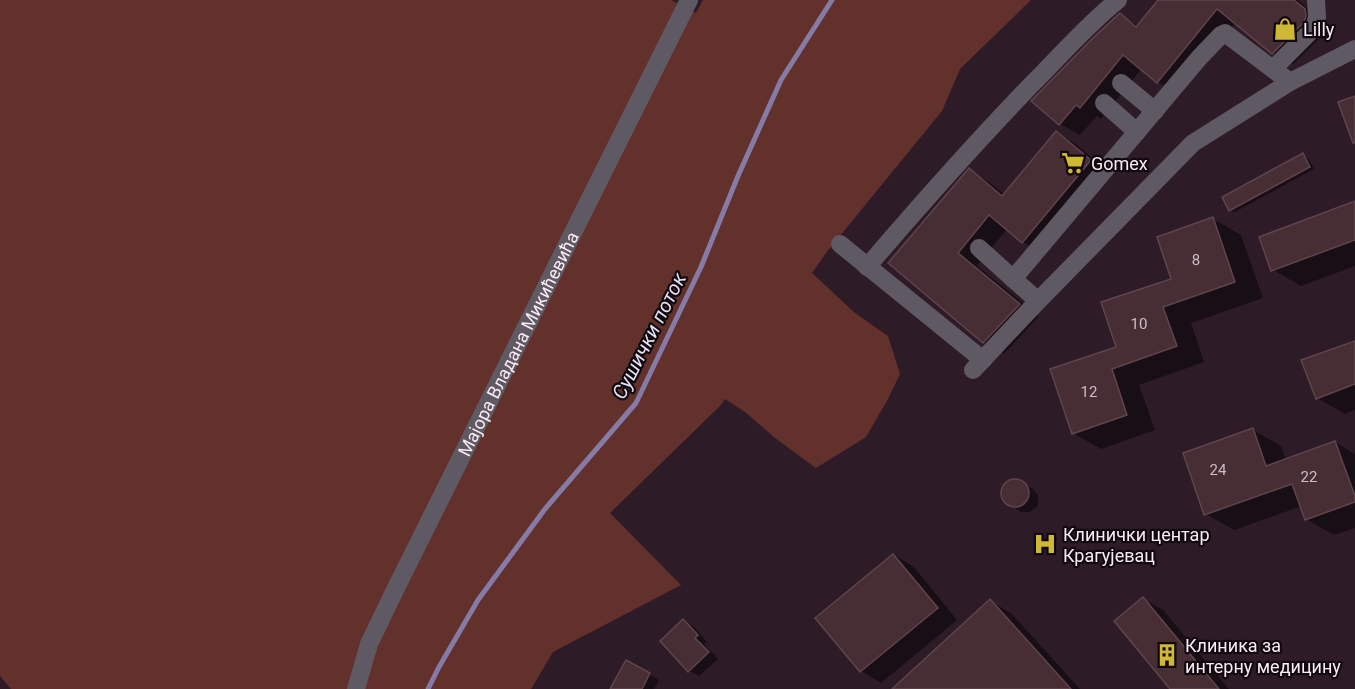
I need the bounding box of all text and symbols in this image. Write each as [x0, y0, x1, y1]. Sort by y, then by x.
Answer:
shop icon: Lilly [1272, 16, 1298, 42]
place label: Lilly [1303, 19, 1335, 40]
supermarket icon: Gomex [1060, 150, 1086, 176]
place label: Gomex [1091, 153, 1148, 174]
street label: Мајора Владана Микићевића [453, 228, 582, 459]
house number: 8 [1192, 251, 1200, 269]
water label: Сушички поток [607, 268, 691, 403]
house number: 10 [1131, 315, 1147, 333]
house number: 12 [1081, 383, 1097, 401]
house number: 24 [1210, 461, 1227, 479]
house number: 22 [1301, 468, 1317, 486]
place label: Клинички центар Крагујевац [1063, 524, 1210, 566]
hospital icon: Клинички центар Крагујевац [1032, 531, 1058, 557]
place label: Клиника за интерну медицину [1185, 635, 1341, 677]
building icon: Клиника за интерну медицину [1154, 642, 1180, 668]

